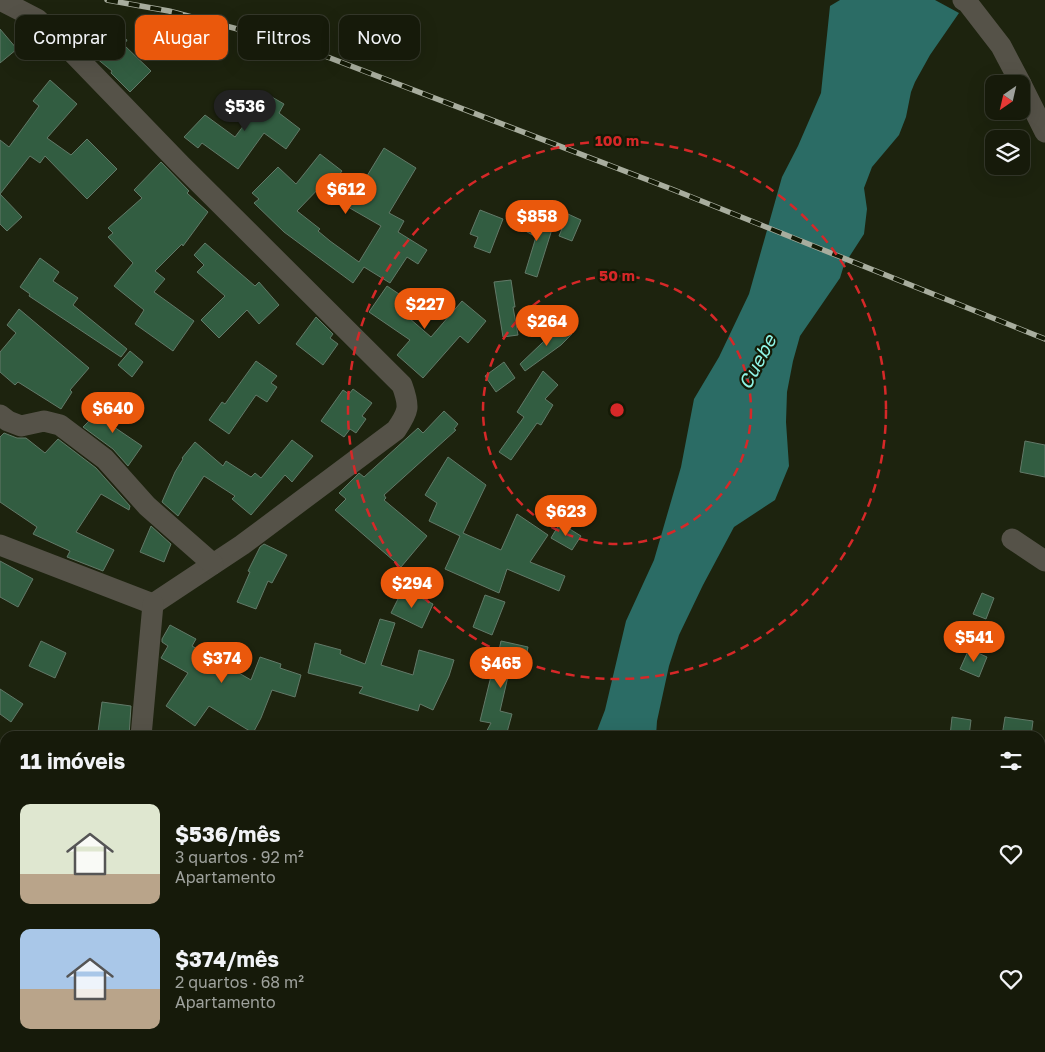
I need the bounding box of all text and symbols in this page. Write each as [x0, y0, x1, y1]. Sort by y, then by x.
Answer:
chip: Comprar [15, 15, 125, 60]
chip: Alugar [135, 15, 228, 60]
chip: Filtros [238, 15, 329, 60]
chip: Novo [339, 15, 420, 60]
north arrow [985, 75, 1030, 120]
map controls [985, 75, 1030, 175]
pin: $536 [215, 90, 275, 132]
text: $536 [225, 96, 265, 116]
button: layers [985, 130, 1030, 175]
text: 100 m [595, 131, 639, 149]
pin: $612 [316, 172, 376, 215]
text: $612 [327, 179, 365, 199]
pin: $858 [507, 200, 567, 242]
text: $858 [517, 206, 557, 226]
text: 50 m [599, 266, 635, 284]
pin: $227 [395, 288, 455, 330]
text: $227 [406, 294, 444, 314]
pin: $264 [517, 304, 577, 347]
text: $264 [527, 311, 567, 331]
water label: Cuebe [733, 329, 781, 393]
pin: $640 [83, 392, 143, 434]
text: $640 [92, 398, 134, 418]
centre of rings [608, 401, 626, 419]
pin: $623 [536, 494, 596, 537]
text: $623 [546, 501, 586, 521]
pin: $294 [382, 566, 442, 609]
text: $294 [392, 573, 432, 593]
pin: $541 [944, 620, 1004, 663]
text: $541 [955, 627, 993, 647]
pin: $374 [192, 642, 252, 684]
pin: $465 [471, 646, 531, 689]
text: $374 [202, 648, 242, 668]
text: $465 [481, 653, 521, 673]
icon: filters [997, 747, 1025, 775]
text: 11 imóveis [20, 748, 125, 774]
text: $536/mês [175, 821, 281, 847]
icon: home [60, 824, 120, 884]
icon: heart [997, 840, 1025, 868]
text: 3 quartos · 92 m² [175, 847, 304, 867]
text: Apartamento [175, 867, 276, 887]
text: $374/mês [175, 946, 279, 972]
icon: home [60, 949, 120, 1009]
icon: heart [997, 965, 1025, 993]
text: 2 quartos · 68 m² [175, 972, 304, 992]
text: Apartamento [175, 992, 276, 1012]

